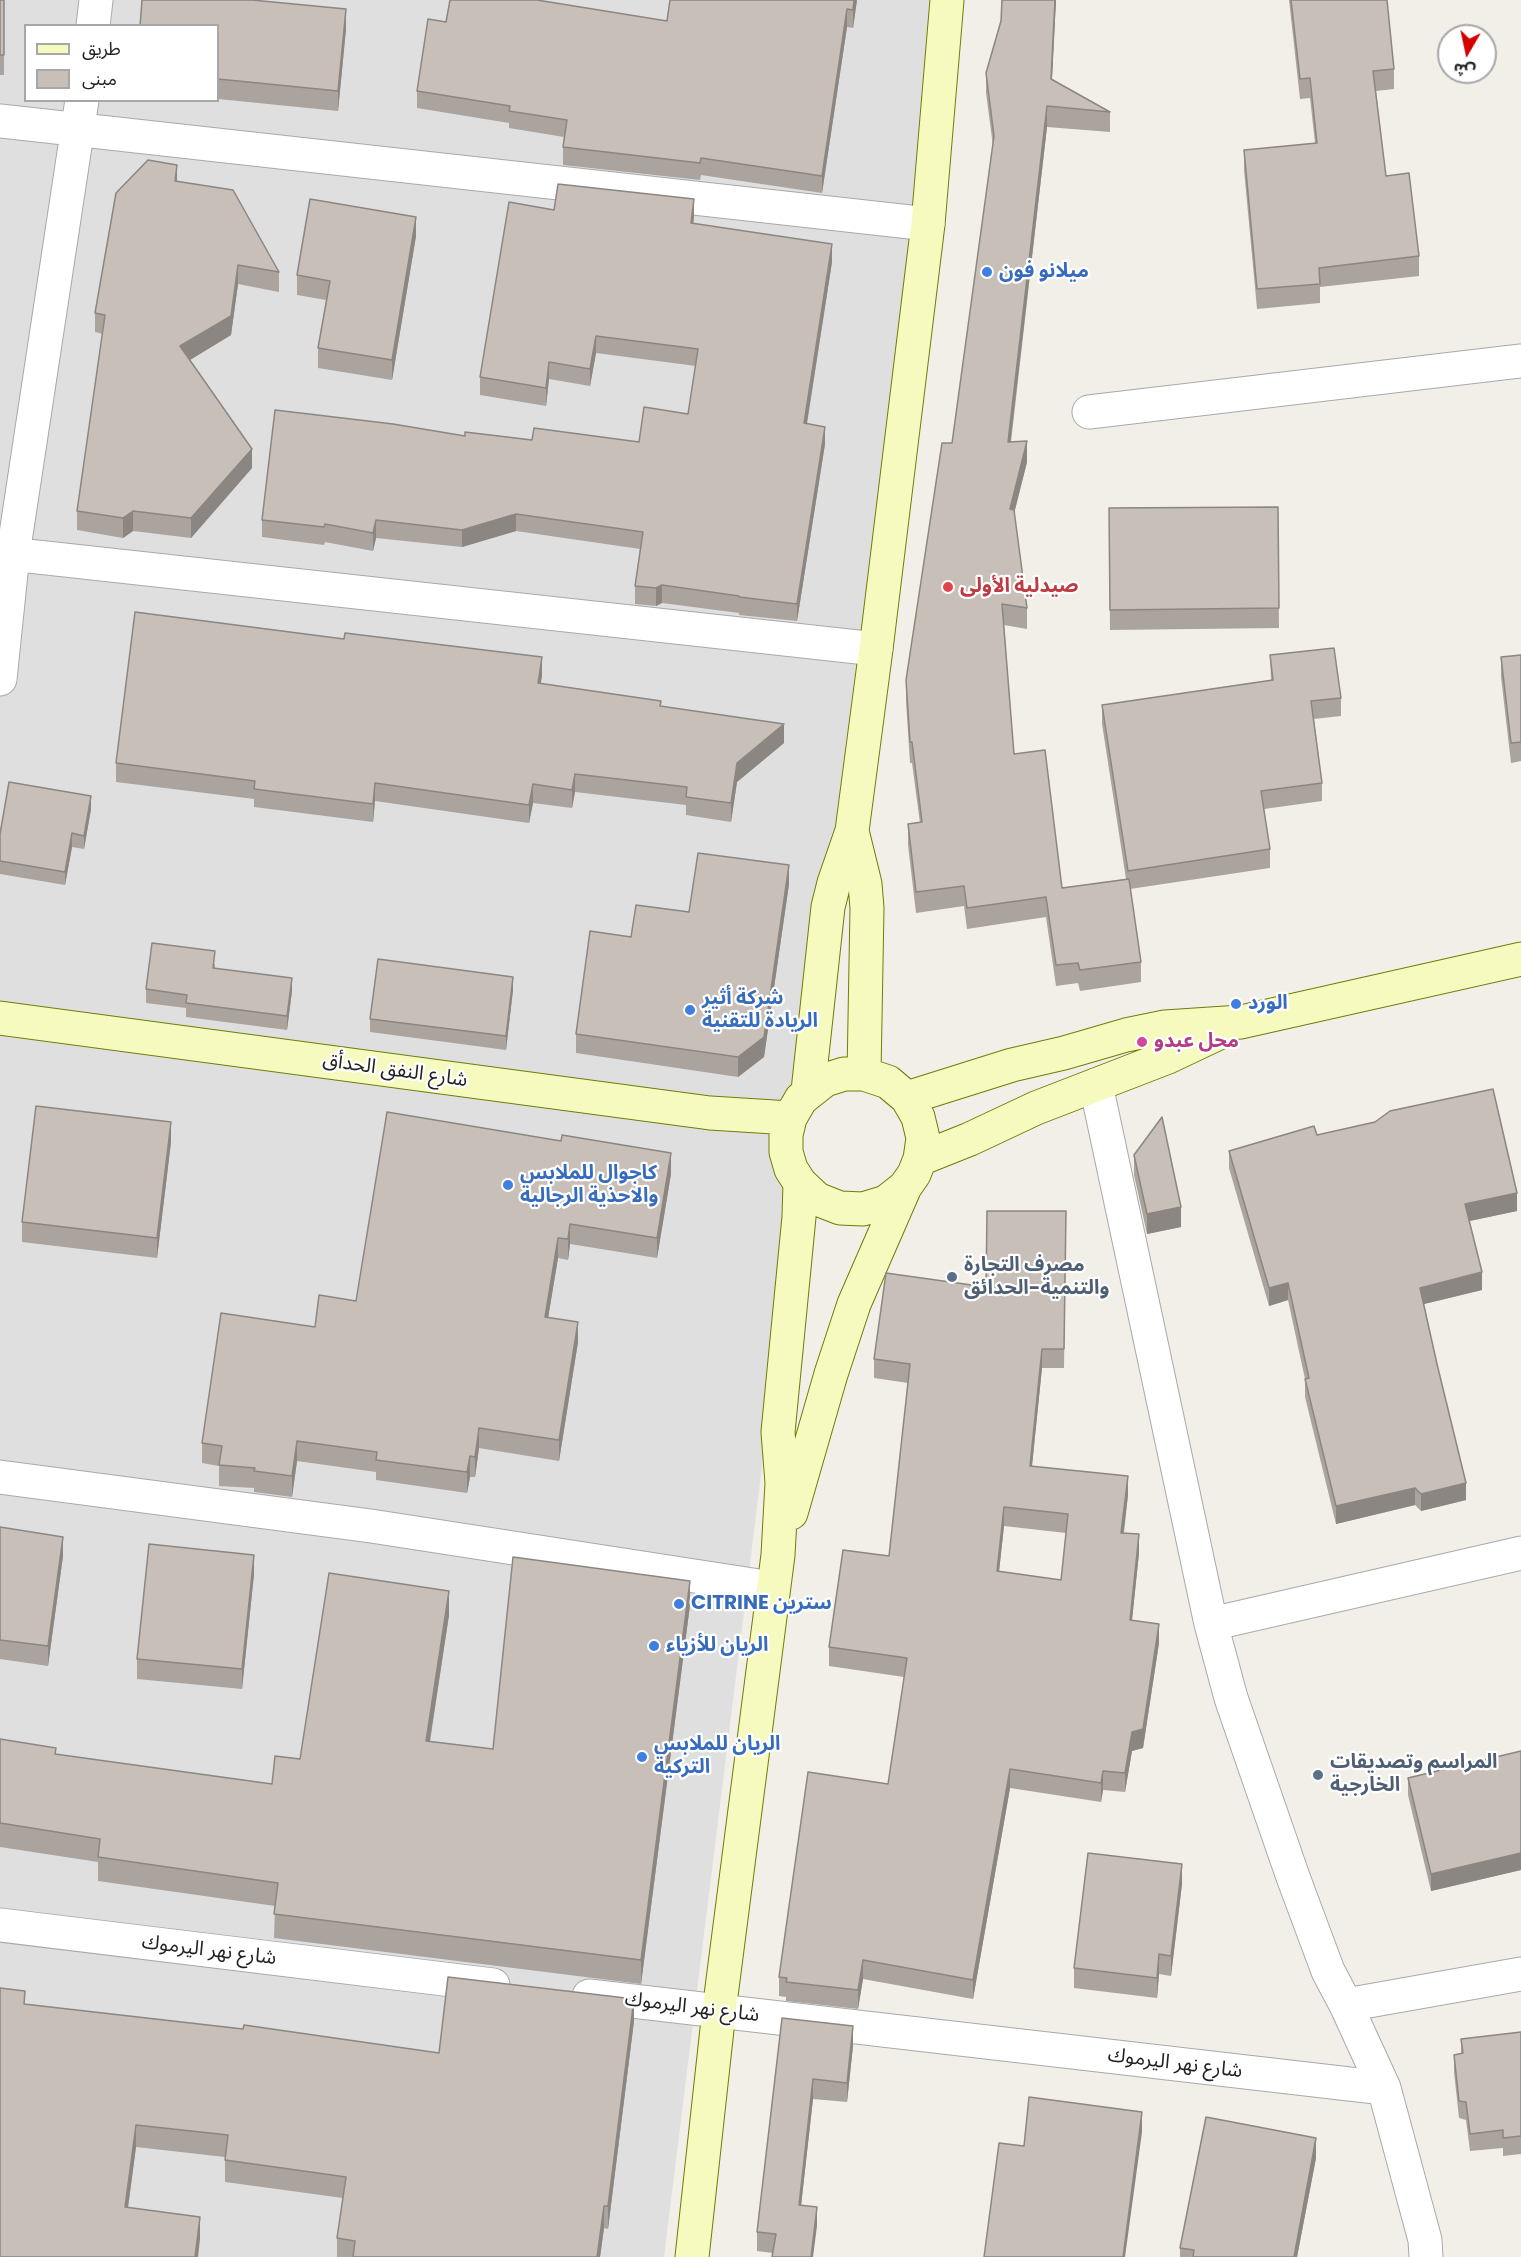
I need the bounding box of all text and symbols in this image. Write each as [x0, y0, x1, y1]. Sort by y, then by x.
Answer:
legend [24, 24, 219, 102]
north arrow [1437, 24, 1497, 84]
text: طريق [82, 36, 121, 61]
text: ش [1452, 57, 1477, 83]
text: مبنى [82, 66, 117, 91]
place label: ميلانو فون [999, 260, 1089, 284]
marker: ميلانو فون [980, 265, 994, 279]
place label: صيدلية الأولى [960, 575, 1079, 599]
marker: صيدلية الأولى [941, 580, 955, 594]
place label: شركة أثير الريادة للتقنية [702, 987, 818, 1034]
place label: الورد [1248, 992, 1288, 1016]
marker: الورد [1229, 997, 1243, 1011]
marker: شركة أثير الريادة للتقنية [683, 1003, 697, 1017]
place label: محل عبدو [1154, 1030, 1239, 1054]
marker: محل عبدو [1135, 1035, 1149, 1049]
street label: شارع النفق الحدأق [321, 1049, 469, 1093]
place label: كاجوال للملابس والاحذية الرجالية [520, 1162, 658, 1209]
marker: كاجوال للملابس والاحذية الرجالية [501, 1178, 515, 1192]
place label: مصرف التجارة والتنمية-الحدائق [964, 1254, 1109, 1301]
marker: مصرف التجارة والتنمية-الحدائق [945, 1270, 959, 1284]
place label: CITRINE سترين [691, 1592, 832, 1616]
marker: CITRINE سترين [672, 1597, 686, 1611]
place label: الريان للأزياء [666, 1634, 768, 1658]
marker: الريان للأزياء [647, 1639, 661, 1653]
place label: الريان للملابس التركية [654, 1733, 780, 1780]
marker: الريان للملابس التركية [635, 1750, 649, 1764]
place label: المراسم وتصديقات الخارجية [1330, 1751, 1498, 1798]
marker: المراسم وتصديقات الخارجية [1311, 1768, 1325, 1782]
street label: شارع نهر اليرموك [140, 1931, 278, 1971]
street label: شارع نهر اليرموك [623, 1988, 761, 2028]
street label: شارع نهر اليرموك [1106, 2044, 1244, 2084]

